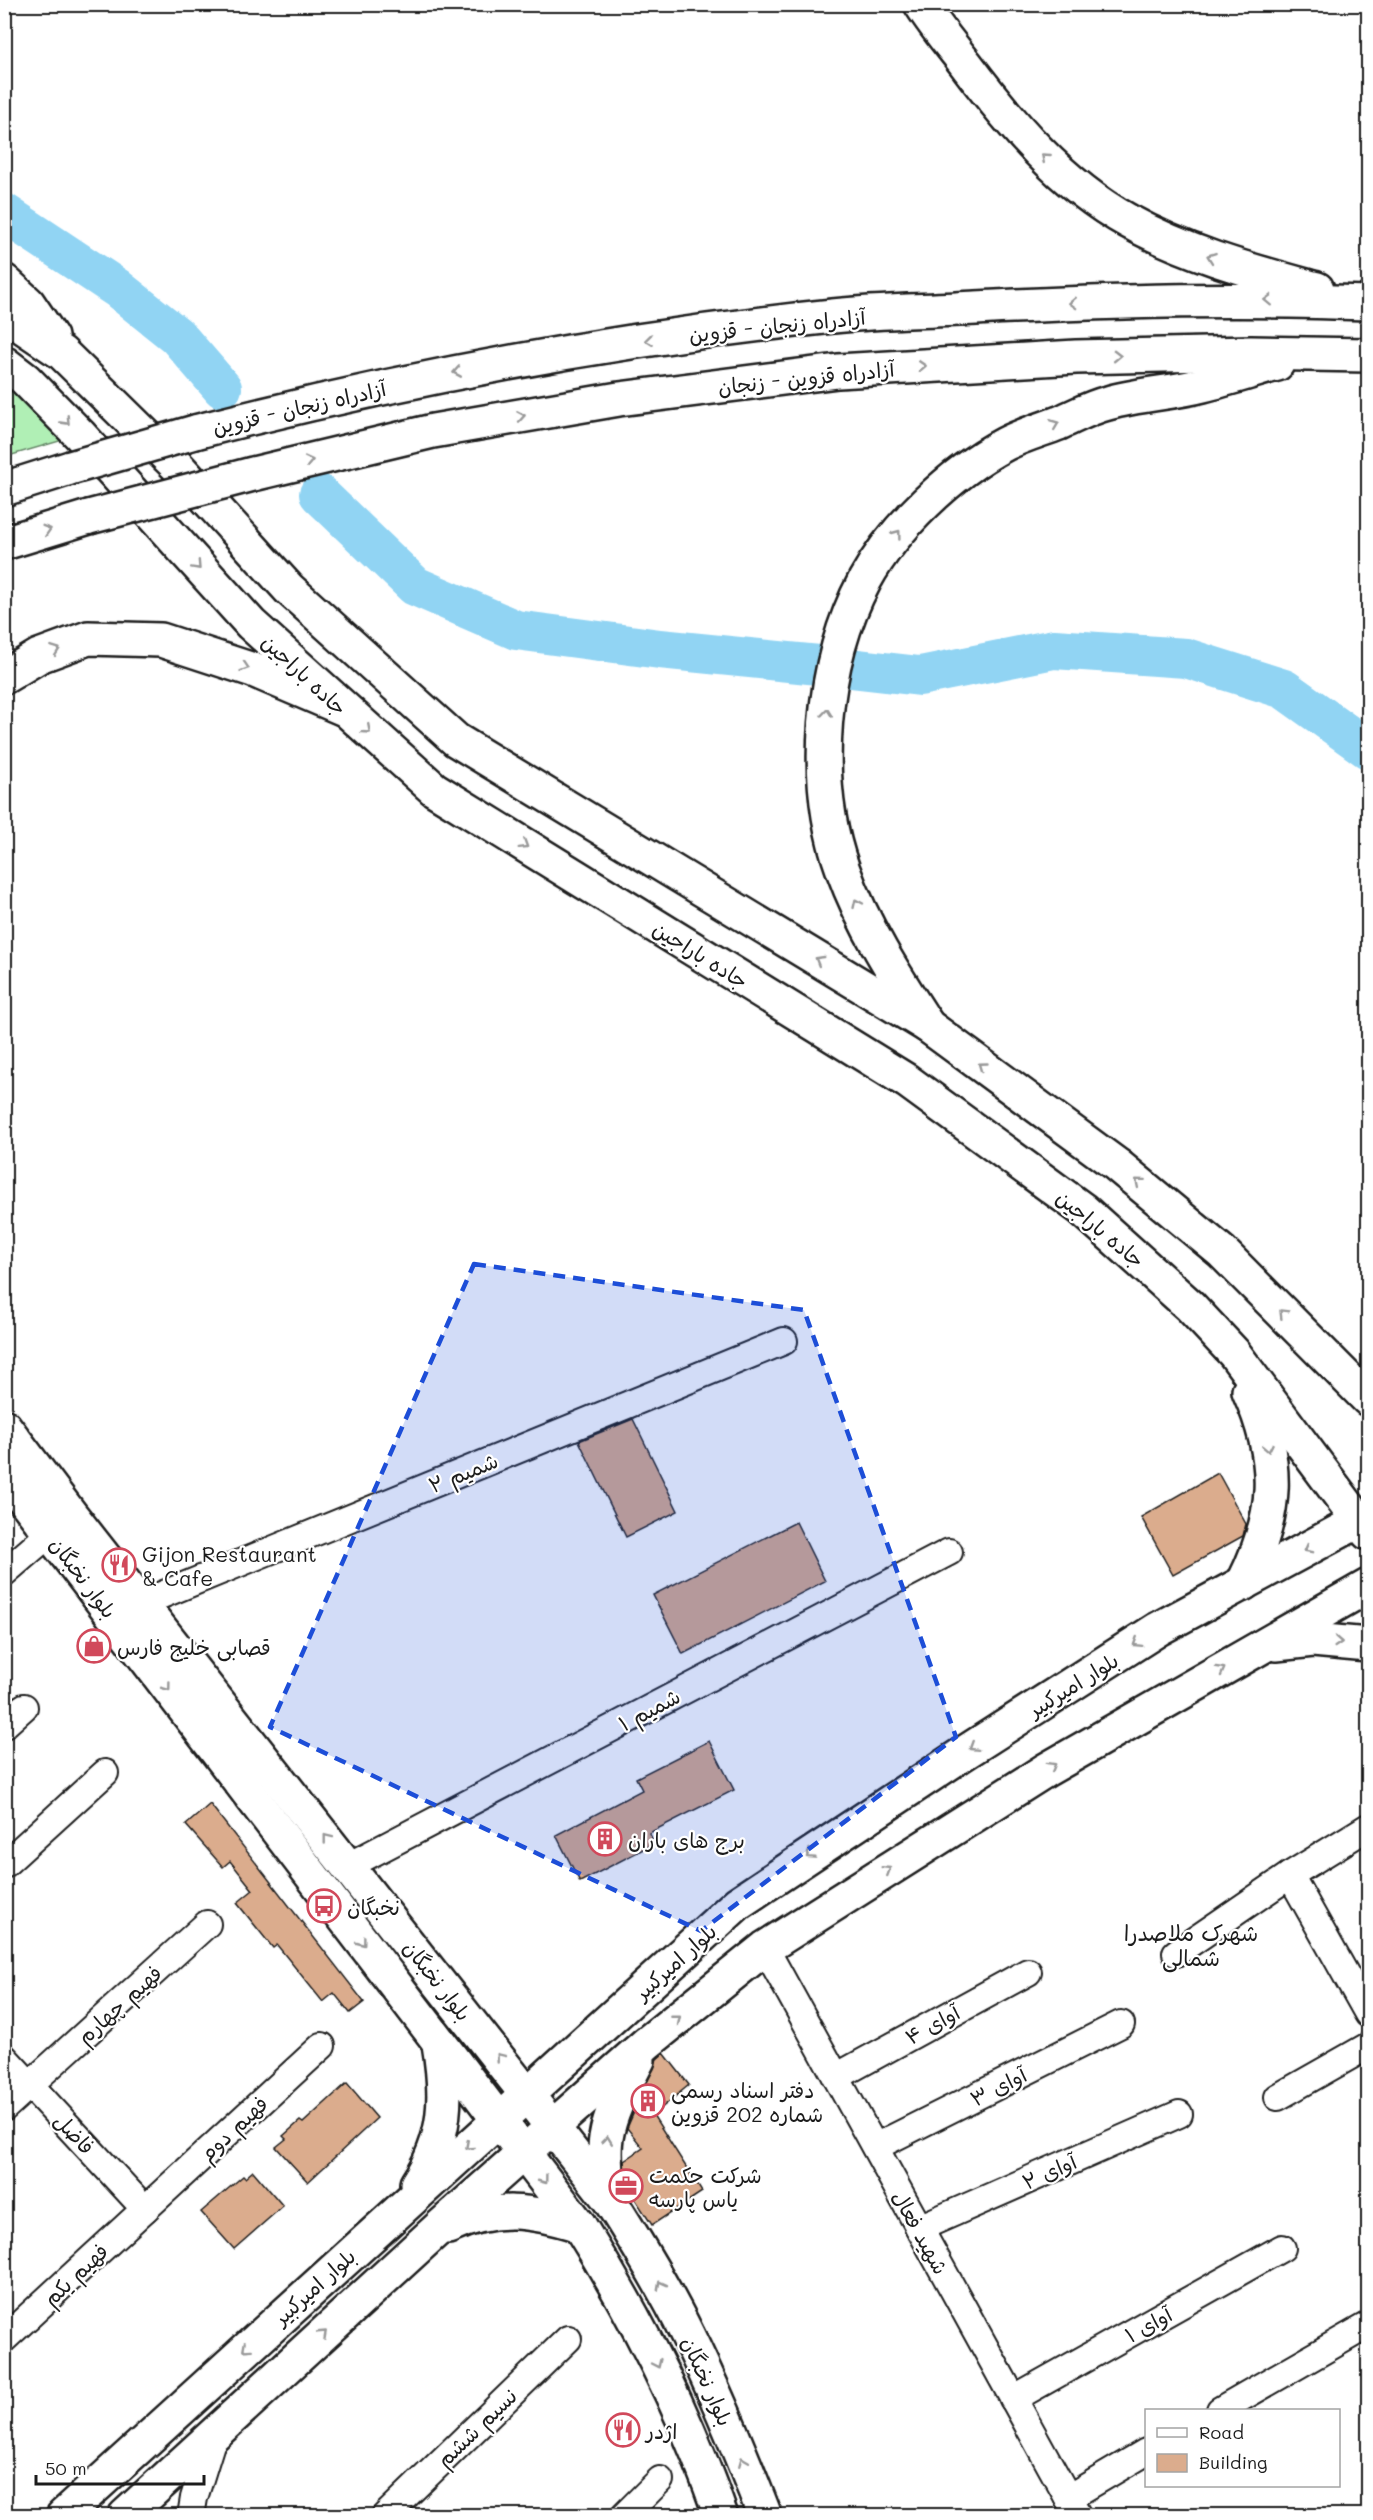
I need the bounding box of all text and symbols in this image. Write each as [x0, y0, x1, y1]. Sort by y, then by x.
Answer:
one-way arrow [1042, 153, 1052, 164]
one-way arrow [1206, 252, 1217, 265]
one-way arrow [1264, 293, 1273, 306]
one-way arrow [1069, 297, 1078, 310]
street label: آزادراه زنجان - قزوین [687, 302, 867, 348]
one-way arrow [644, 333, 654, 345]
one-way arrow [1112, 350, 1121, 362]
street label: آزادراه قزوین - زنجان [716, 354, 896, 400]
one-way arrow [918, 359, 927, 372]
one-way arrow [452, 365, 462, 378]
street label: آزادراه زنجان - قزوین [210, 374, 389, 440]
one-way arrow [515, 410, 525, 423]
one-way arrow [59, 414, 70, 424]
one-way arrow [1049, 419, 1060, 431]
one-way arrow [304, 455, 314, 468]
one-way arrow [41, 525, 52, 537]
one-way arrow [890, 530, 901, 541]
one-way arrow [190, 559, 201, 569]
street label: جاده باراجین [256, 628, 353, 721]
one-way arrow [50, 645, 61, 657]
one-way arrow [239, 660, 250, 672]
one-way arrow [820, 708, 833, 717]
one-way arrow [360, 723, 371, 734]
one-way arrow [518, 837, 528, 849]
one-way arrow [853, 898, 865, 909]
street label: جاده باراجین [648, 914, 754, 995]
one-way arrow [815, 955, 825, 967]
one-way arrow [978, 1062, 989, 1073]
one-way arrow [1135, 1179, 1146, 1190]
street label: جاده باراجین [1051, 1183, 1151, 1274]
one-way arrow [1280, 1309, 1291, 1320]
one-way arrow [1261, 1442, 1274, 1452]
street label: شمیم ۲ [424, 1446, 503, 1502]
street label: بلوار نخبگان [44, 1531, 123, 1624]
place label: Gijon Restaurant & Cafe [142, 1540, 317, 1591]
one-way arrow [1304, 1542, 1314, 1553]
restaurant icon: Gijon Restaurant & Cafe [101, 1547, 137, 1583]
shop icon: قصابی خلیج فارس [76, 1628, 112, 1664]
place label: قصابی خلیج فارس [117, 1633, 271, 1662]
one-way arrow [1133, 1635, 1143, 1647]
one-way arrow [1333, 1635, 1342, 1648]
street label: بلوار امیرکبیر [1021, 1646, 1124, 1724]
one-way arrow [1215, 1666, 1226, 1677]
one-way arrow [160, 1680, 171, 1691]
street label: شمیم ۱ [614, 1682, 686, 1740]
one-way arrow [968, 1740, 979, 1751]
one-way arrow [1046, 1762, 1056, 1773]
building icon: برج های باران [587, 1821, 623, 1857]
place label: برج های باران [628, 1826, 745, 1855]
one-way arrow [323, 1834, 334, 1845]
one-way arrow [806, 1848, 817, 1859]
one-way arrow [881, 1866, 891, 1878]
bus stop icon: نخبگان [306, 1888, 342, 1924]
place label: نخبگان [347, 1893, 400, 1921]
street label: بلوار امیرکبیر [627, 1917, 722, 2007]
district label: شهرک ملاصدرا شمالی [1124, 1918, 1258, 1973]
street label: بلوار نخبگان [397, 1934, 478, 2026]
one-way arrow [355, 1935, 366, 1946]
street label: فهیم چهارم [71, 1959, 170, 2052]
street label: آوای ۴ [900, 1998, 965, 2050]
one-way arrow [670, 2015, 681, 2026]
one-way arrow [496, 2053, 507, 2064]
street label: آوای ۳ [965, 2060, 1032, 2112]
place label: دفتر اسناد رسمی شماره 202 قزوین [671, 2076, 823, 2127]
building icon: دفتر اسناد رسمی شماره 202 قزوین [630, 2083, 666, 2119]
street label: فهیم دوم [193, 2089, 276, 2169]
street label: فاضل [49, 2106, 101, 2160]
one-way arrow [600, 2136, 612, 2145]
one-way arrow [465, 2139, 476, 2150]
street label: آوای ۲ [1018, 2147, 1081, 2195]
place label: شرکت حکمت یاس پارسه [649, 2161, 762, 2213]
office icon: شرکت حکمت یاس پارسه [608, 2168, 644, 2204]
one-way arrow [537, 2174, 548, 2185]
street label: شهید فعال [887, 2185, 955, 2279]
street label: فهیم یکم [37, 2237, 116, 2314]
street label: بلوار امیرکبیر [266, 2242, 361, 2332]
one-way arrow [657, 2280, 668, 2291]
street label: آوای ۱ [1119, 2300, 1177, 2348]
one-way arrow [316, 2330, 327, 2341]
street label: بلوار نخبگان [675, 2332, 740, 2430]
one-way arrow [243, 2341, 253, 2352]
one-way arrow [649, 2358, 661, 2369]
street label: نسیم ششم [430, 2382, 525, 2475]
legend [1145, 2409, 1340, 2487]
restaurant icon: اژدر [605, 2412, 641, 2448]
place label: اژدر [644, 2417, 677, 2444]
text: Road [1199, 2420, 1244, 2444]
scale bar [36, 2448, 204, 2486]
text: Building [1199, 2450, 1267, 2474]
text: 50 m [45, 2456, 87, 2480]
one-way arrow [738, 2456, 750, 2467]

